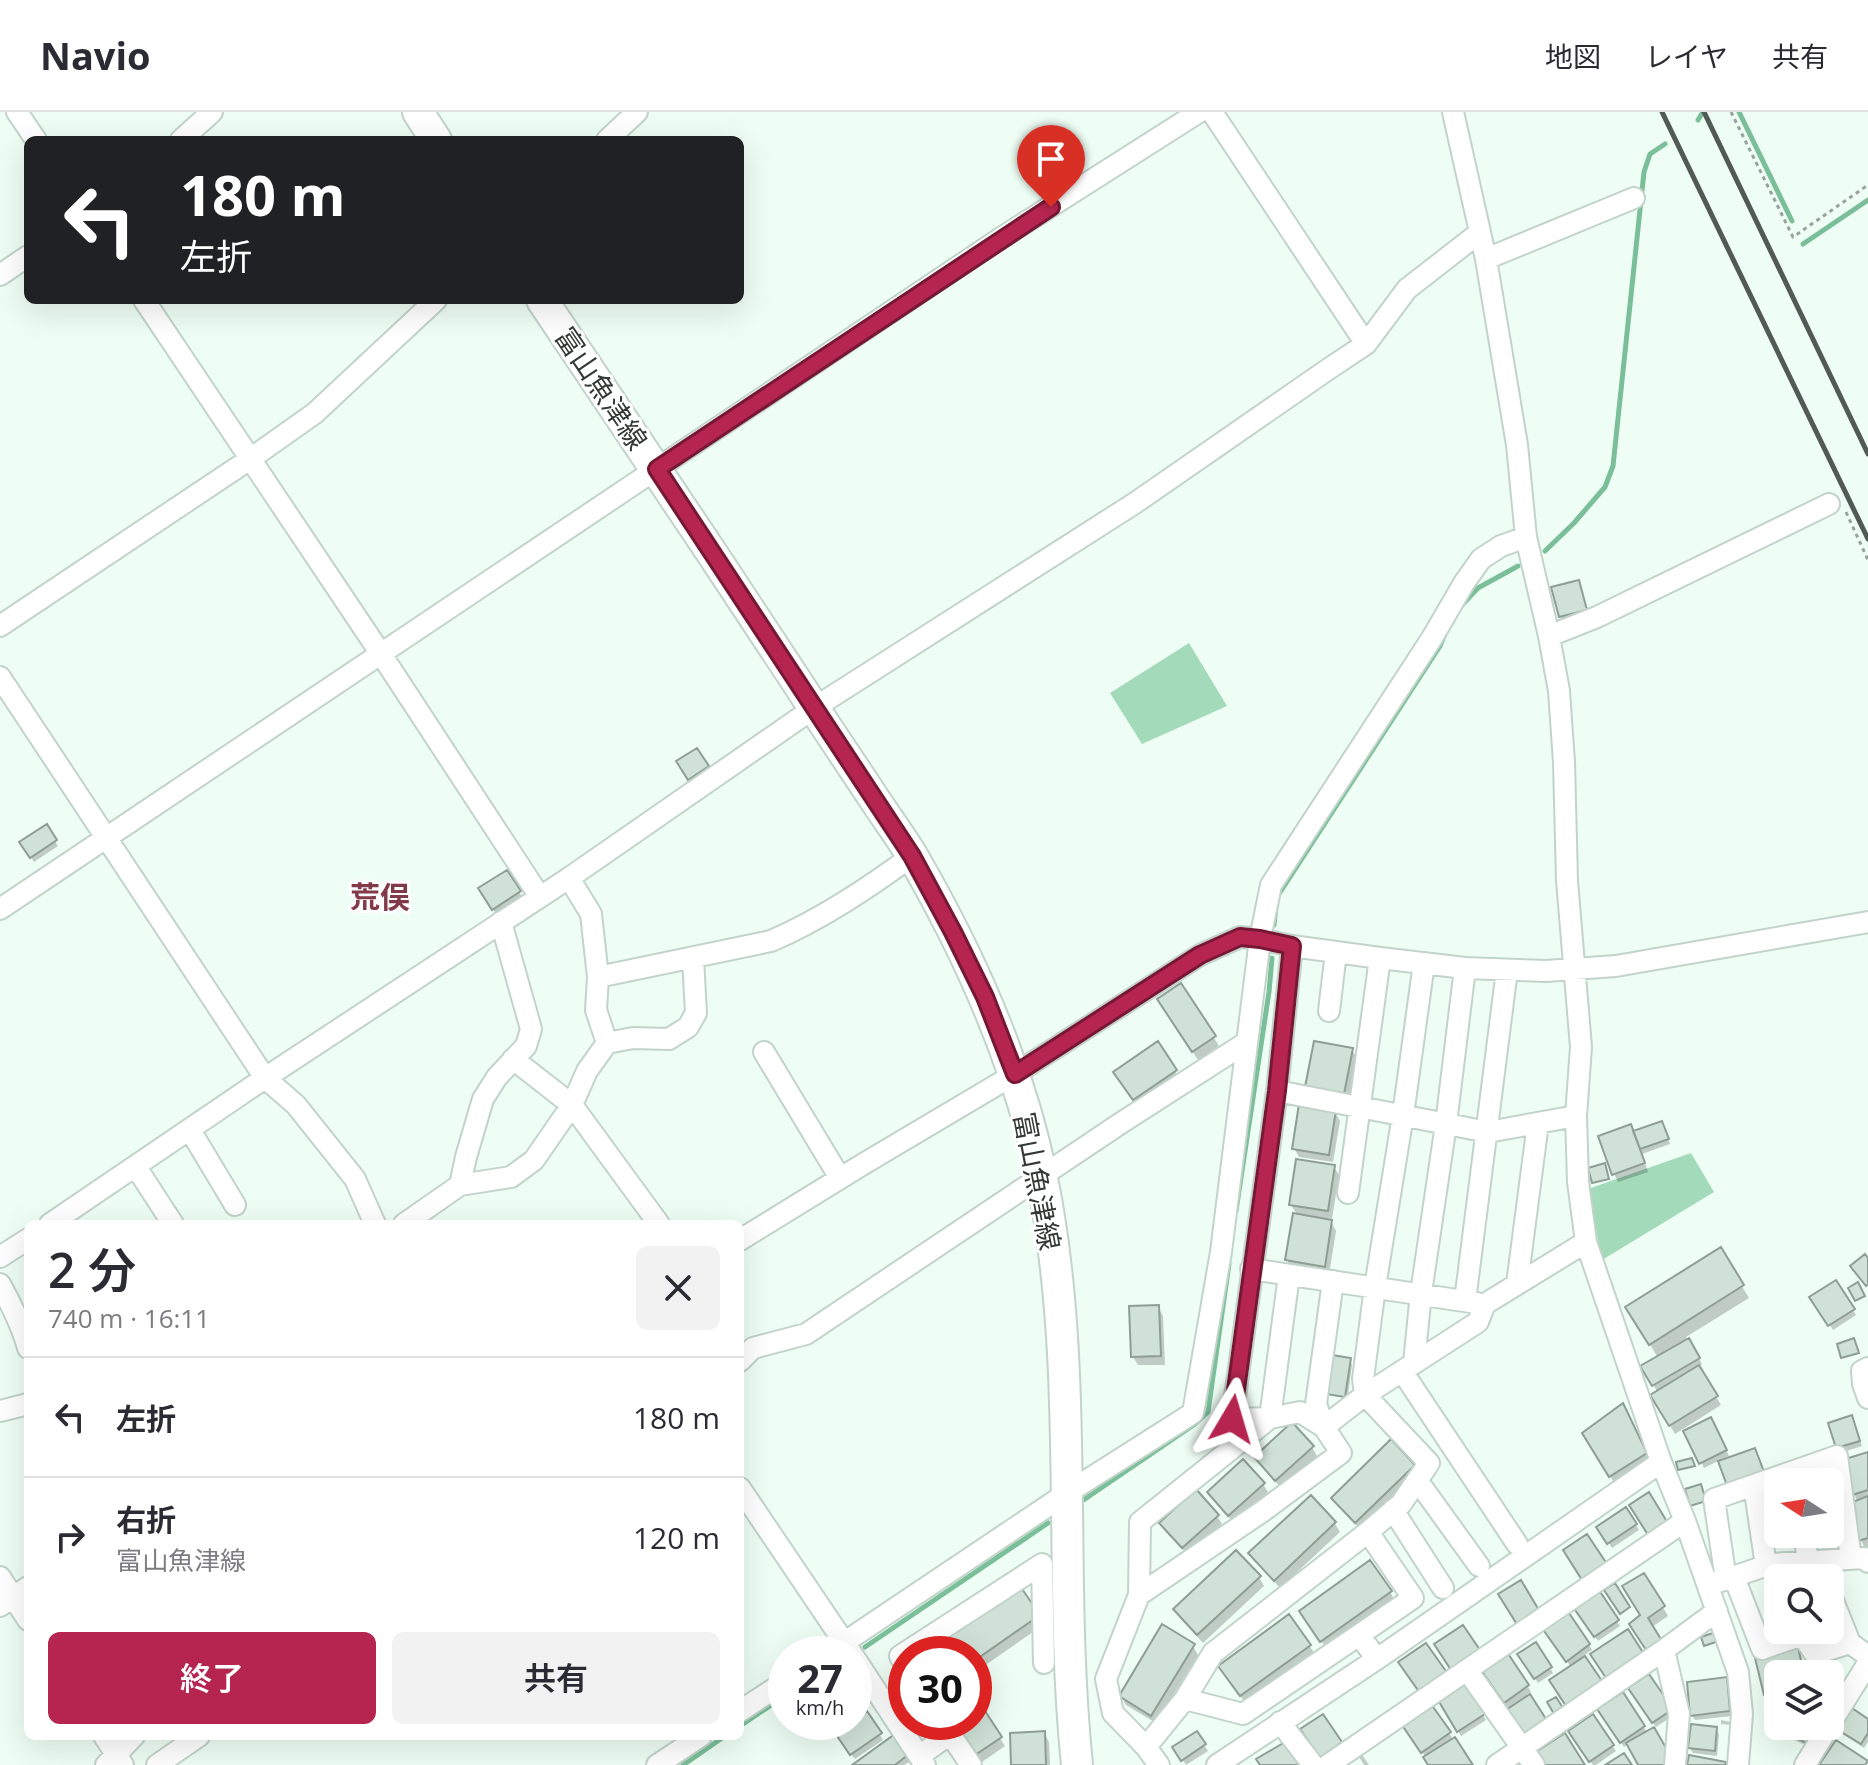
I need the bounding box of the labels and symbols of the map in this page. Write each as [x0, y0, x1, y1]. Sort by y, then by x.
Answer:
pin [1017, 125, 1085, 207]
street label: 富山魚津線 [547, 319, 657, 457]
district label: 荒俣 [350, 876, 410, 917]
street label: 富山魚津線 [1006, 1109, 1070, 1253]
position arrow [1190, 1377, 1274, 1461]
north arrow [1764, 1468, 1844, 1548]
speed limit sign: 30 [888, 1636, 992, 1740]

